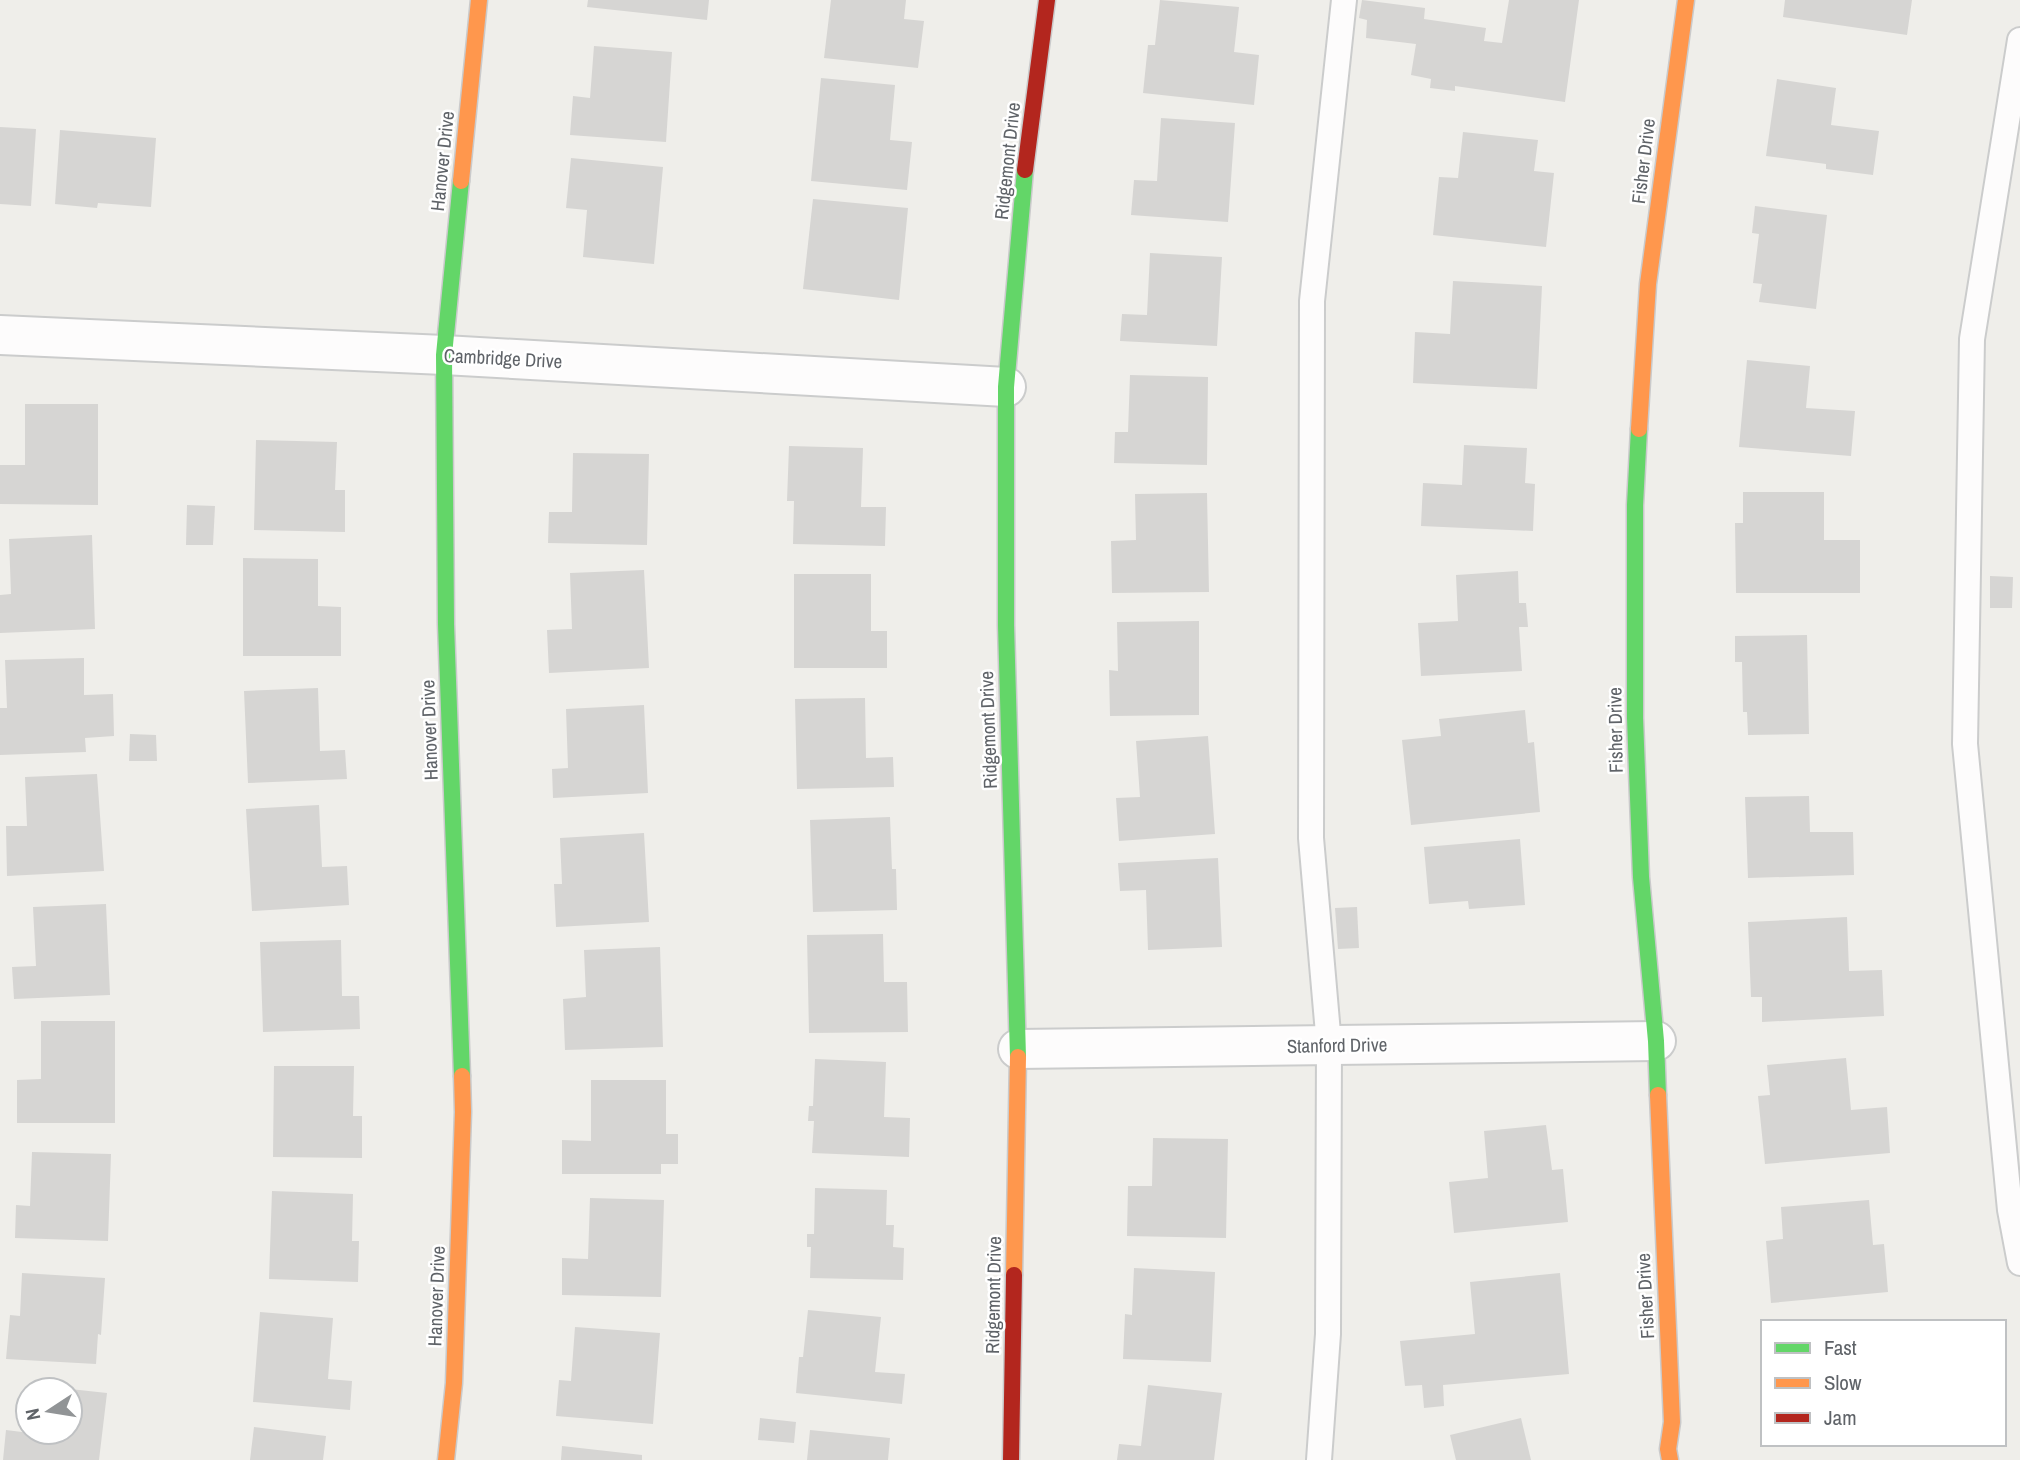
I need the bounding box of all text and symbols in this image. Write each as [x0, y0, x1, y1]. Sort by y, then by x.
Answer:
street label: Ridgemont Drive [988, 101, 1026, 221]
street label: Hanover Drive [424, 110, 460, 212]
street label: Fisher Drive [1625, 117, 1661, 205]
street label: Cambridge Drive [443, 342, 563, 374]
street label: Ridgemont Drive [973, 671, 1003, 789]
street label: Hanover Drive [414, 679, 444, 781]
street label: Fisher Drive [1601, 687, 1629, 773]
street label: Stanford Drive [1287, 1031, 1387, 1059]
street label: Ridgemont Drive [979, 1236, 1007, 1354]
street label: Hanover Drive [421, 1245, 451, 1347]
street label: Fisher Drive [1630, 1253, 1660, 1339]
legend [1761, 1320, 2006, 1446]
text: Fast [1824, 1333, 1857, 1362]
text: Slow [1824, 1368, 1862, 1397]
north arrow [14, 1376, 84, 1446]
text: Jam [1824, 1403, 1857, 1432]
text: N [18, 1406, 46, 1423]

